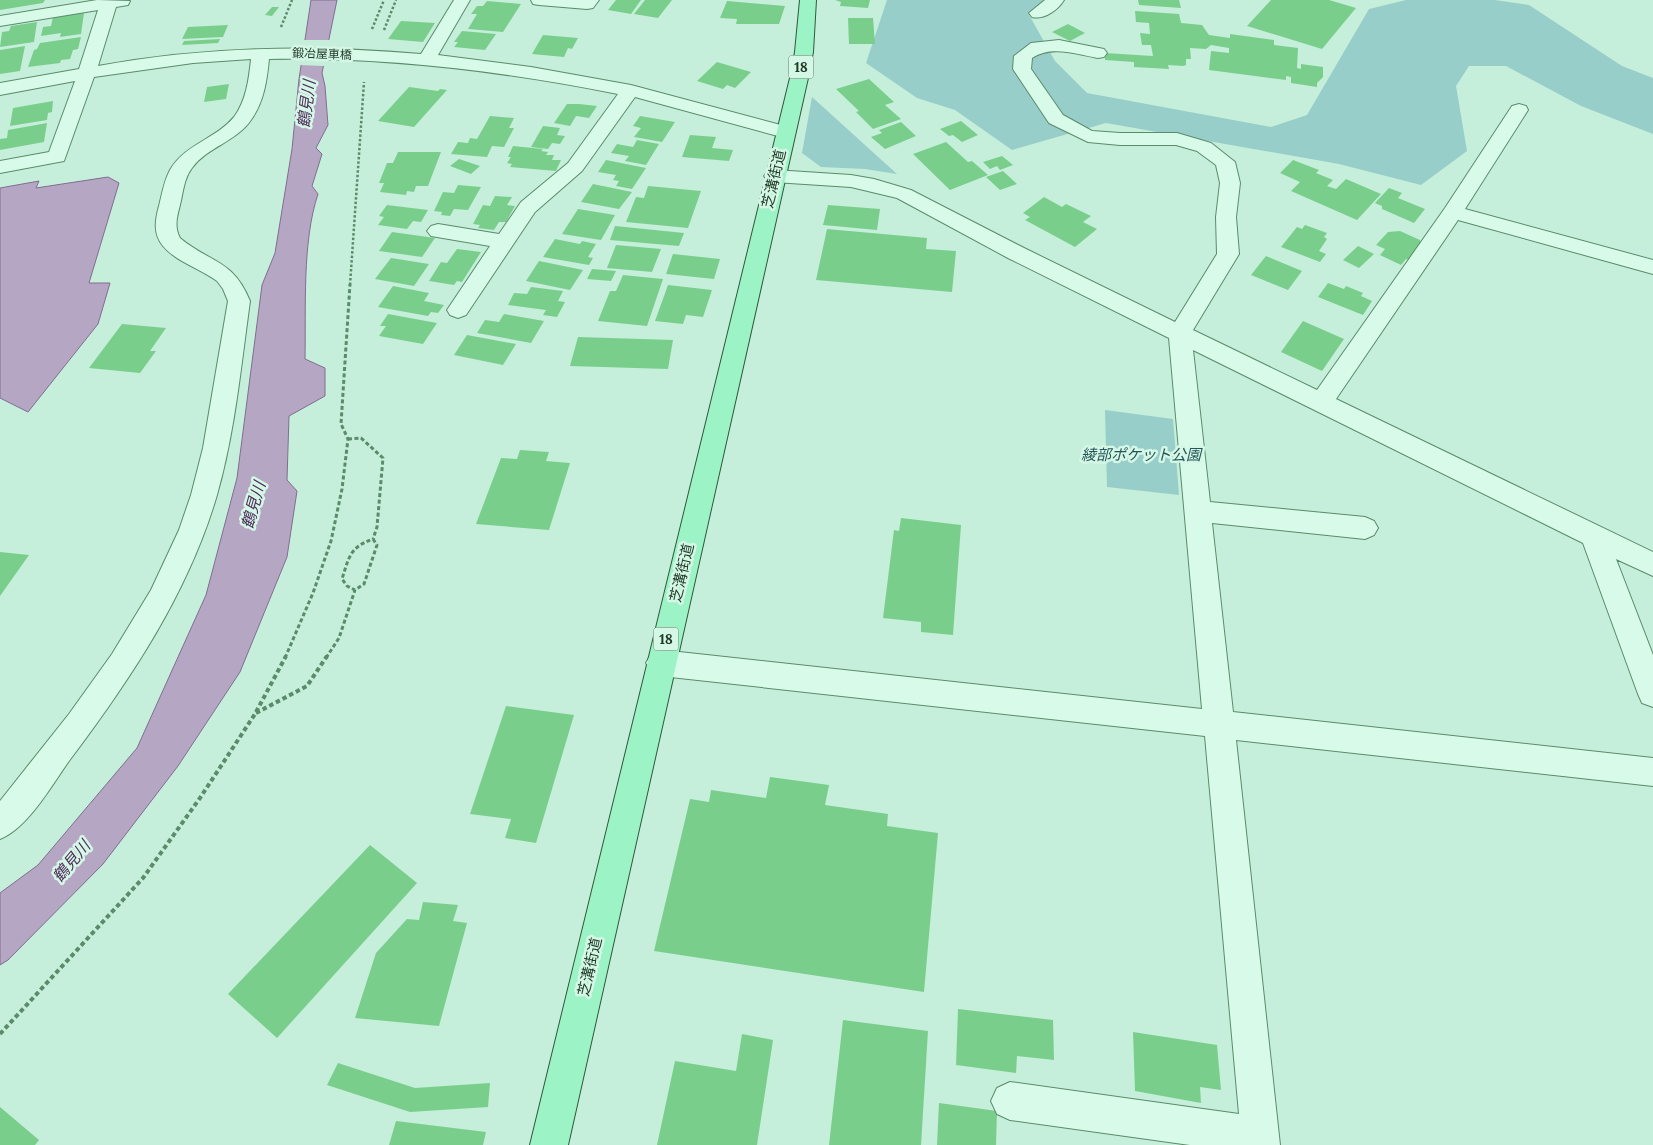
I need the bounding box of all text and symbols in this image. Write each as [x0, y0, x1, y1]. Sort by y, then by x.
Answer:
street label: 鍛冶屋車橋 [292, 45, 352, 62]
road number: 18 [788, 56, 814, 78]
water label: 鶴見川 [293, 77, 319, 129]
street label: 芝溝街道 [758, 148, 790, 210]
park label: 綾部ポケット公園 [1081, 445, 1203, 464]
water label: 鶴見川 [237, 477, 270, 531]
street label: 芝溝街道 [666, 542, 698, 604]
road number: 18 [654, 628, 678, 650]
water label: 鶴見川 [48, 835, 95, 886]
street label: 芝溝街道 [574, 936, 606, 998]

